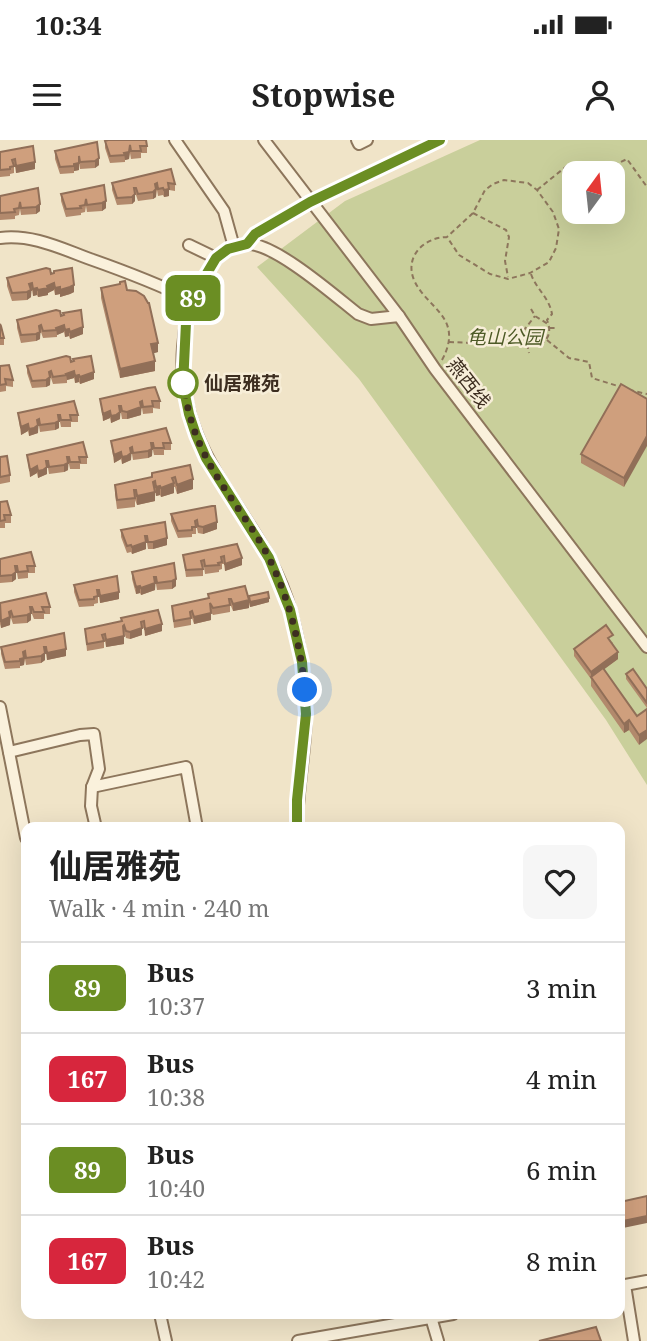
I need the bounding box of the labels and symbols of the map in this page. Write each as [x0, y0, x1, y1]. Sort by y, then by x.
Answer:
north arrow [562, 161, 625, 224]
line badge: 89 [162, 275, 224, 321]
park label: 龟山公园 [467, 324, 546, 350]
street label: 燕西线 [441, 353, 497, 413]
marker: 仙居雅苑 [168, 368, 198, 398]
place label: 仙居雅苑 [204, 370, 280, 396]
your location [287, 672, 322, 707]

